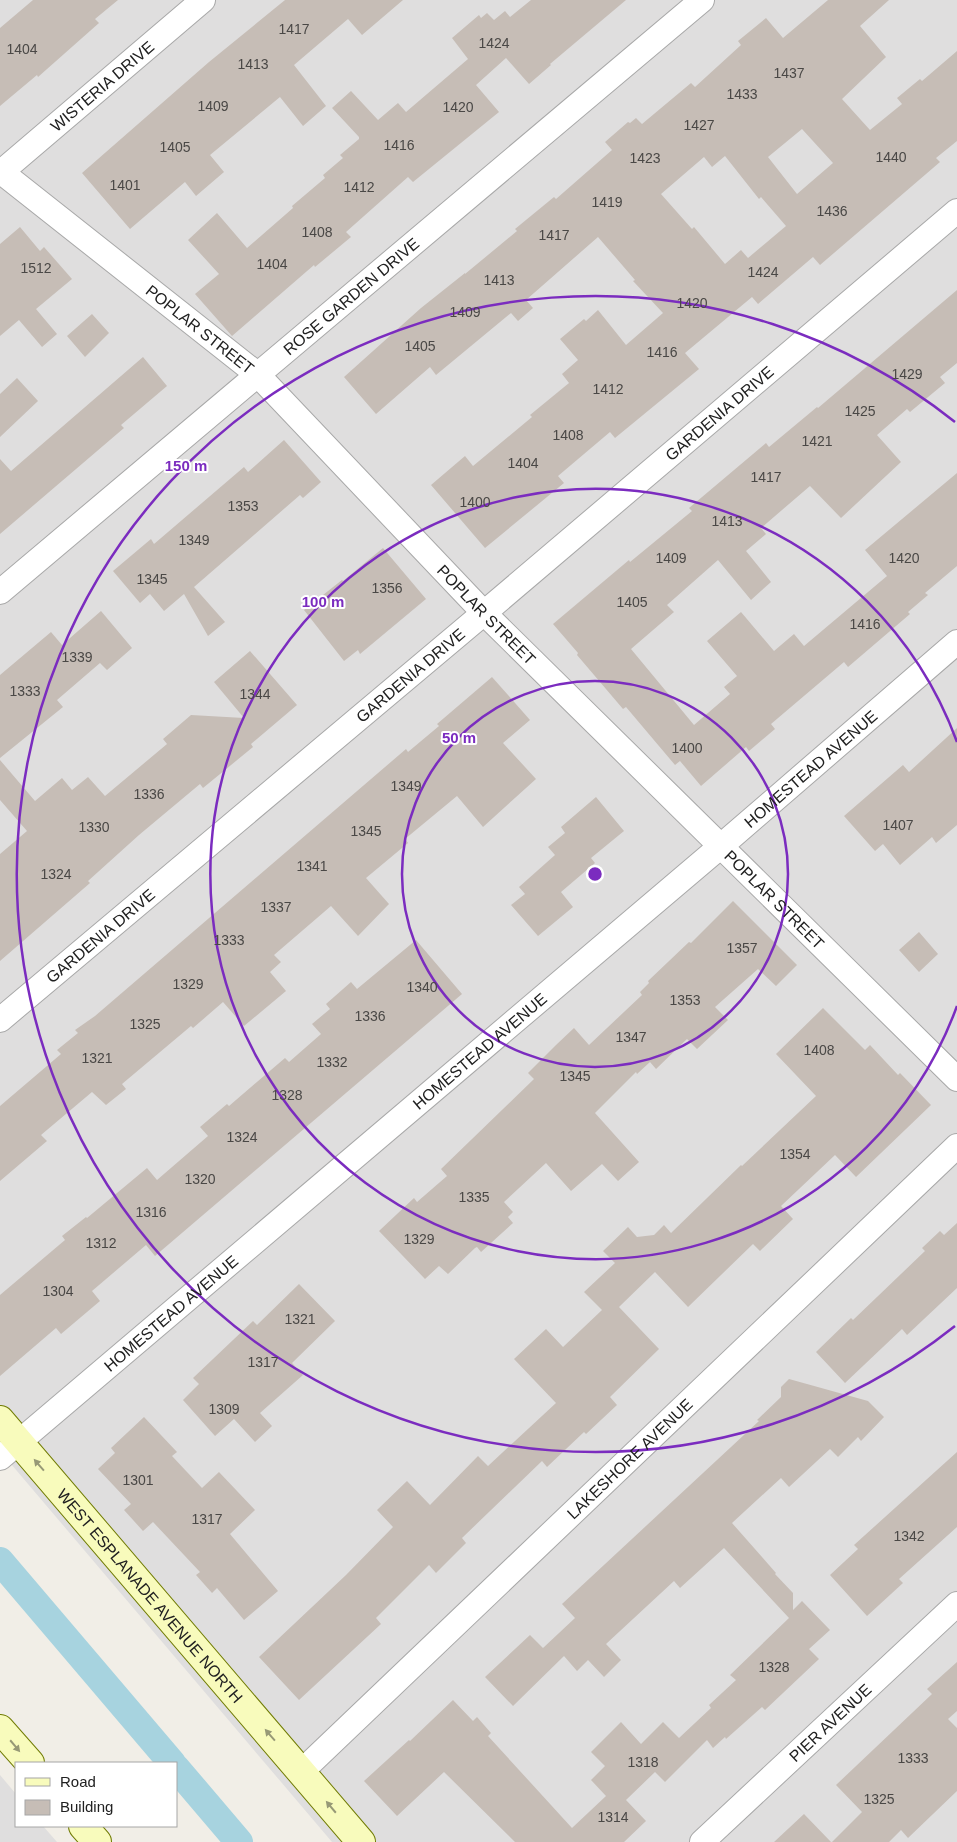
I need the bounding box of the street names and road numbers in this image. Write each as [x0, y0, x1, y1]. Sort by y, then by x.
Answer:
street label: WISTERIA DRIVE [47, 37, 157, 135]
street label: ROSE GARDEN DRIVE [280, 234, 422, 358]
street label: POPLAR STREET [143, 281, 258, 377]
street label: GARDENIA DRIVE [662, 363, 777, 464]
street label: POPLAR STREET [434, 561, 539, 668]
street label: GARDENIA DRIVE [353, 625, 468, 725]
street label: HOMESTEAD AVENUE [741, 707, 880, 831]
street label: POPLAR STREET [721, 847, 828, 952]
street label: GARDENIA DRIVE [43, 885, 158, 986]
street label: HOMESTEAD AVENUE [409, 990, 550, 1112]
street label: HOMESTEAD AVENUE [101, 1252, 241, 1374]
street label: LAKESHORE AVENUE [564, 1395, 695, 1522]
street label: WEST ESPLANADE AVENUE NORTH [54, 1485, 246, 1706]
street label: PIER AVENUE [786, 1680, 874, 1765]

